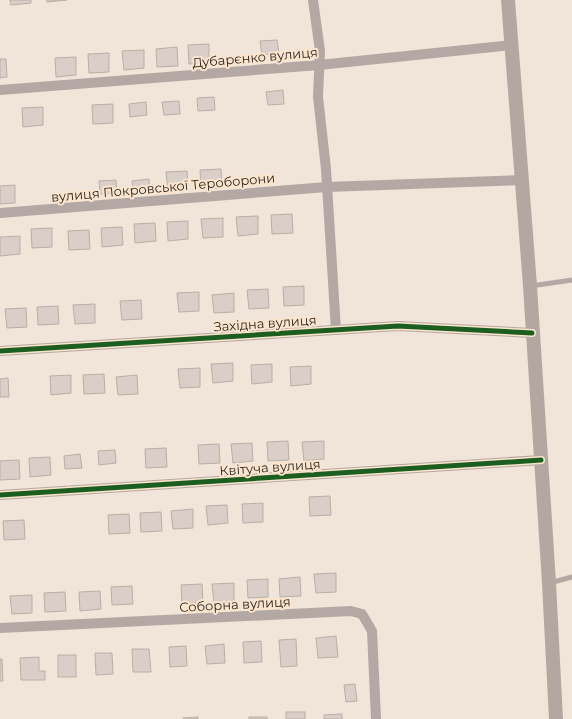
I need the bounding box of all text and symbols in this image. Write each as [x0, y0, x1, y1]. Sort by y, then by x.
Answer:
street label: Дубарєнко вулиця [192, 44, 318, 70]
street label: вулиця Покровської Тероборони [50, 169, 276, 205]
street label: Західна вулиця [213, 311, 317, 335]
street label: Квітуча вулиця [219, 455, 321, 479]
street label: Соборна вулиця [179, 593, 291, 615]

